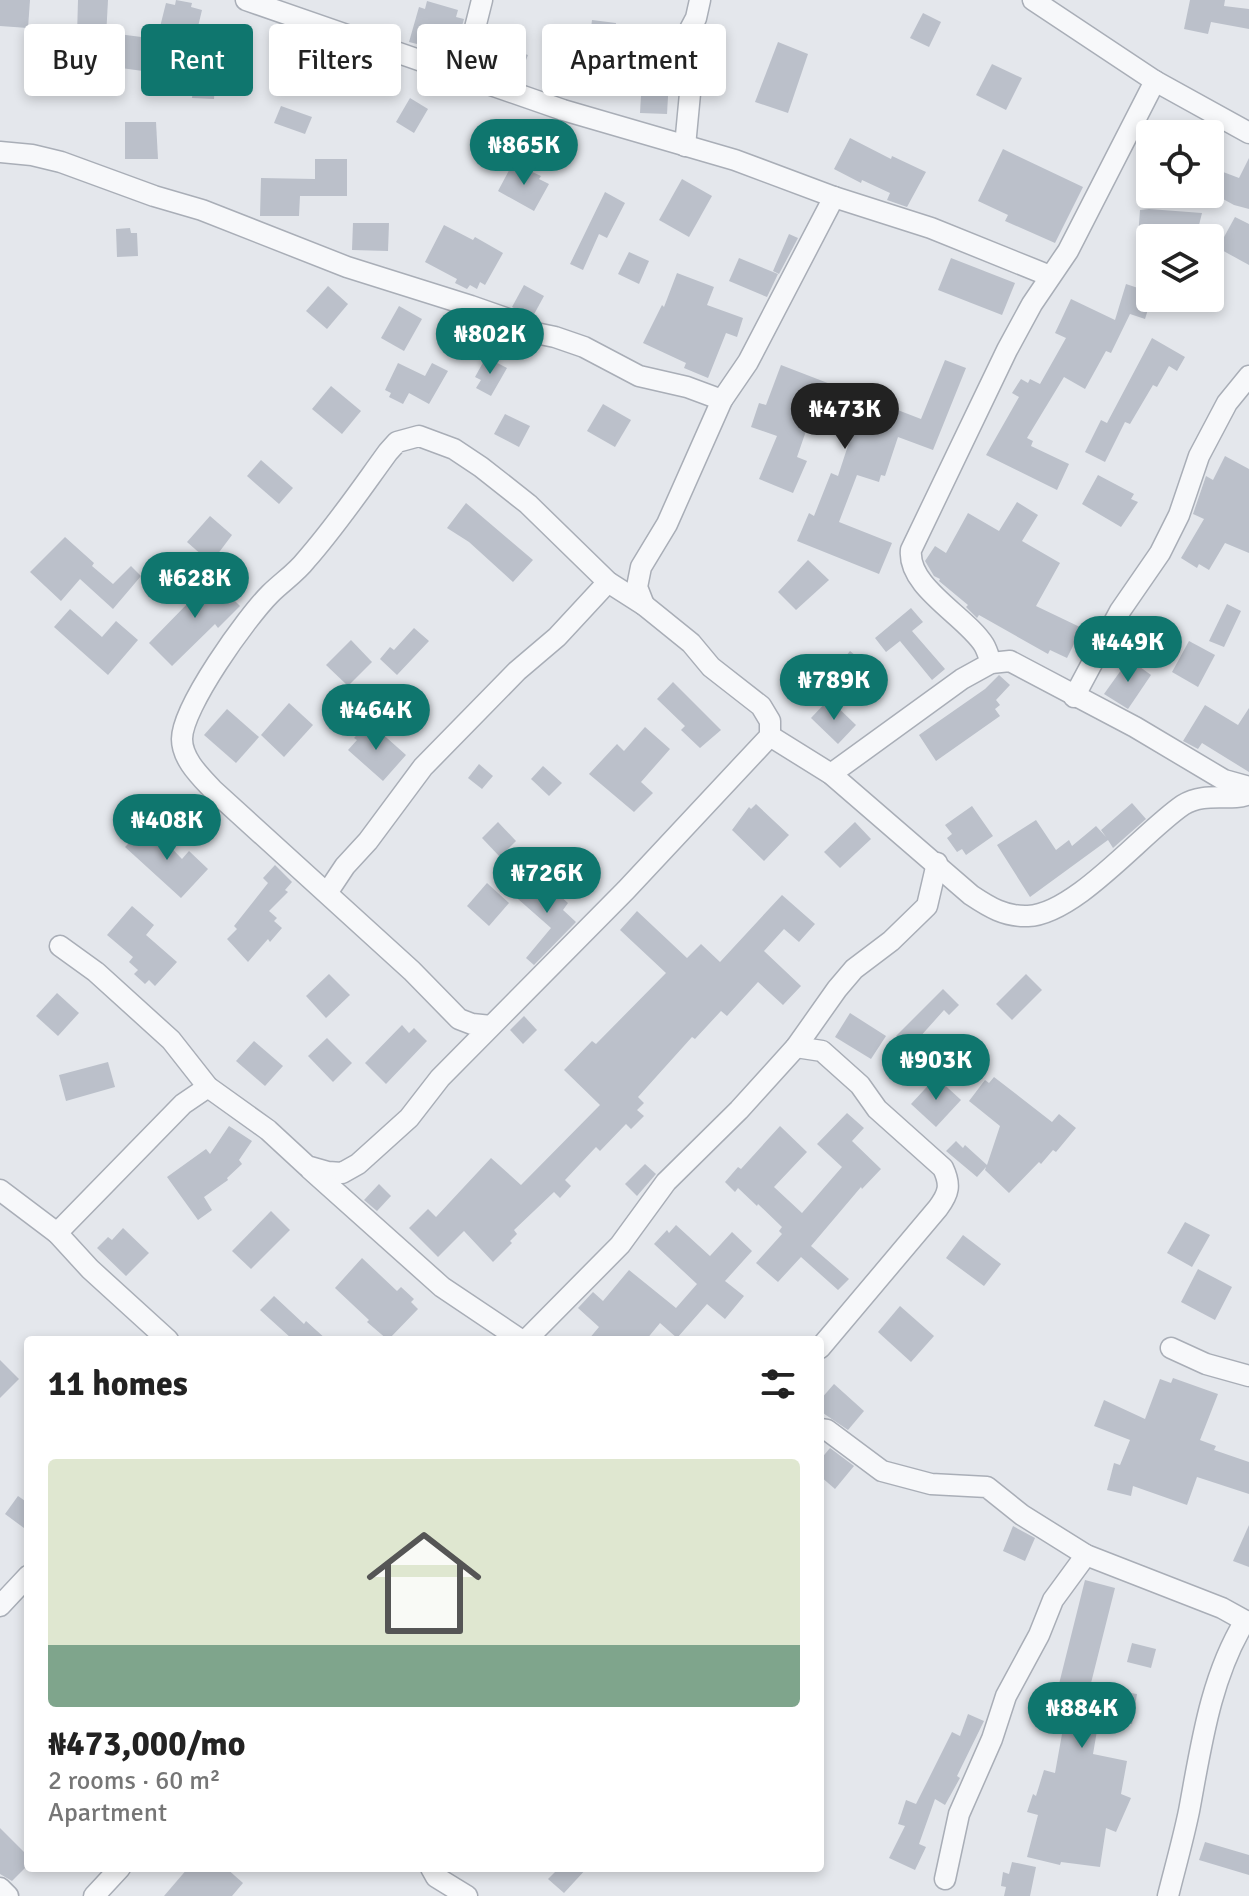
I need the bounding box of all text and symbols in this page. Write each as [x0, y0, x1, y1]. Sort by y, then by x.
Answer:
chip: Buy [24, 24, 125, 96]
chip: Rent [141, 24, 253, 96]
chip: Filters [269, 24, 401, 96]
chip: New [417, 24, 526, 96]
chip: Apartment [542, 24, 726, 96]
pin: ₦865K [468, 119, 580, 187]
map controls [1136, 120, 1224, 312]
button: locate [1136, 120, 1224, 208]
text: ₦865K [488, 129, 560, 161]
button: layers [1136, 224, 1224, 312]
pin: ₦802K [434, 308, 546, 376]
text: ₦802K [454, 318, 526, 350]
pin: ₦473K [789, 383, 901, 451]
text: ₦473K [809, 393, 881, 425]
pin: ₦628K [139, 552, 251, 620]
text: ₦628K [159, 562, 231, 594]
pin: ₦449K [1072, 616, 1184, 684]
text: ₦449K [1092, 626, 1164, 658]
pin: ₦789K [778, 654, 890, 722]
text: ₦789K [798, 664, 870, 696]
pin: ₦464K [320, 684, 432, 752]
text: ₦464K [340, 694, 412, 726]
pin: ₦408K [111, 794, 223, 862]
text: ₦408K [131, 804, 203, 836]
pin: ₦726K [491, 847, 603, 915]
text: ₦726K [511, 857, 583, 889]
pin: ₦903K [880, 1034, 992, 1102]
text: ₦903K [900, 1044, 972, 1076]
icon: filters [756, 1362, 800, 1406]
text: 11 homes [48, 1363, 188, 1405]
icon: home [352, 1511, 496, 1655]
pin: ₦884K [1026, 1682, 1138, 1750]
text: ₦884K [1046, 1692, 1118, 1724]
text: ₦473,000/mo [48, 1723, 246, 1765]
text: 2 rooms · 60 m² [48, 1765, 221, 1797]
text: Apartment [48, 1797, 167, 1829]

